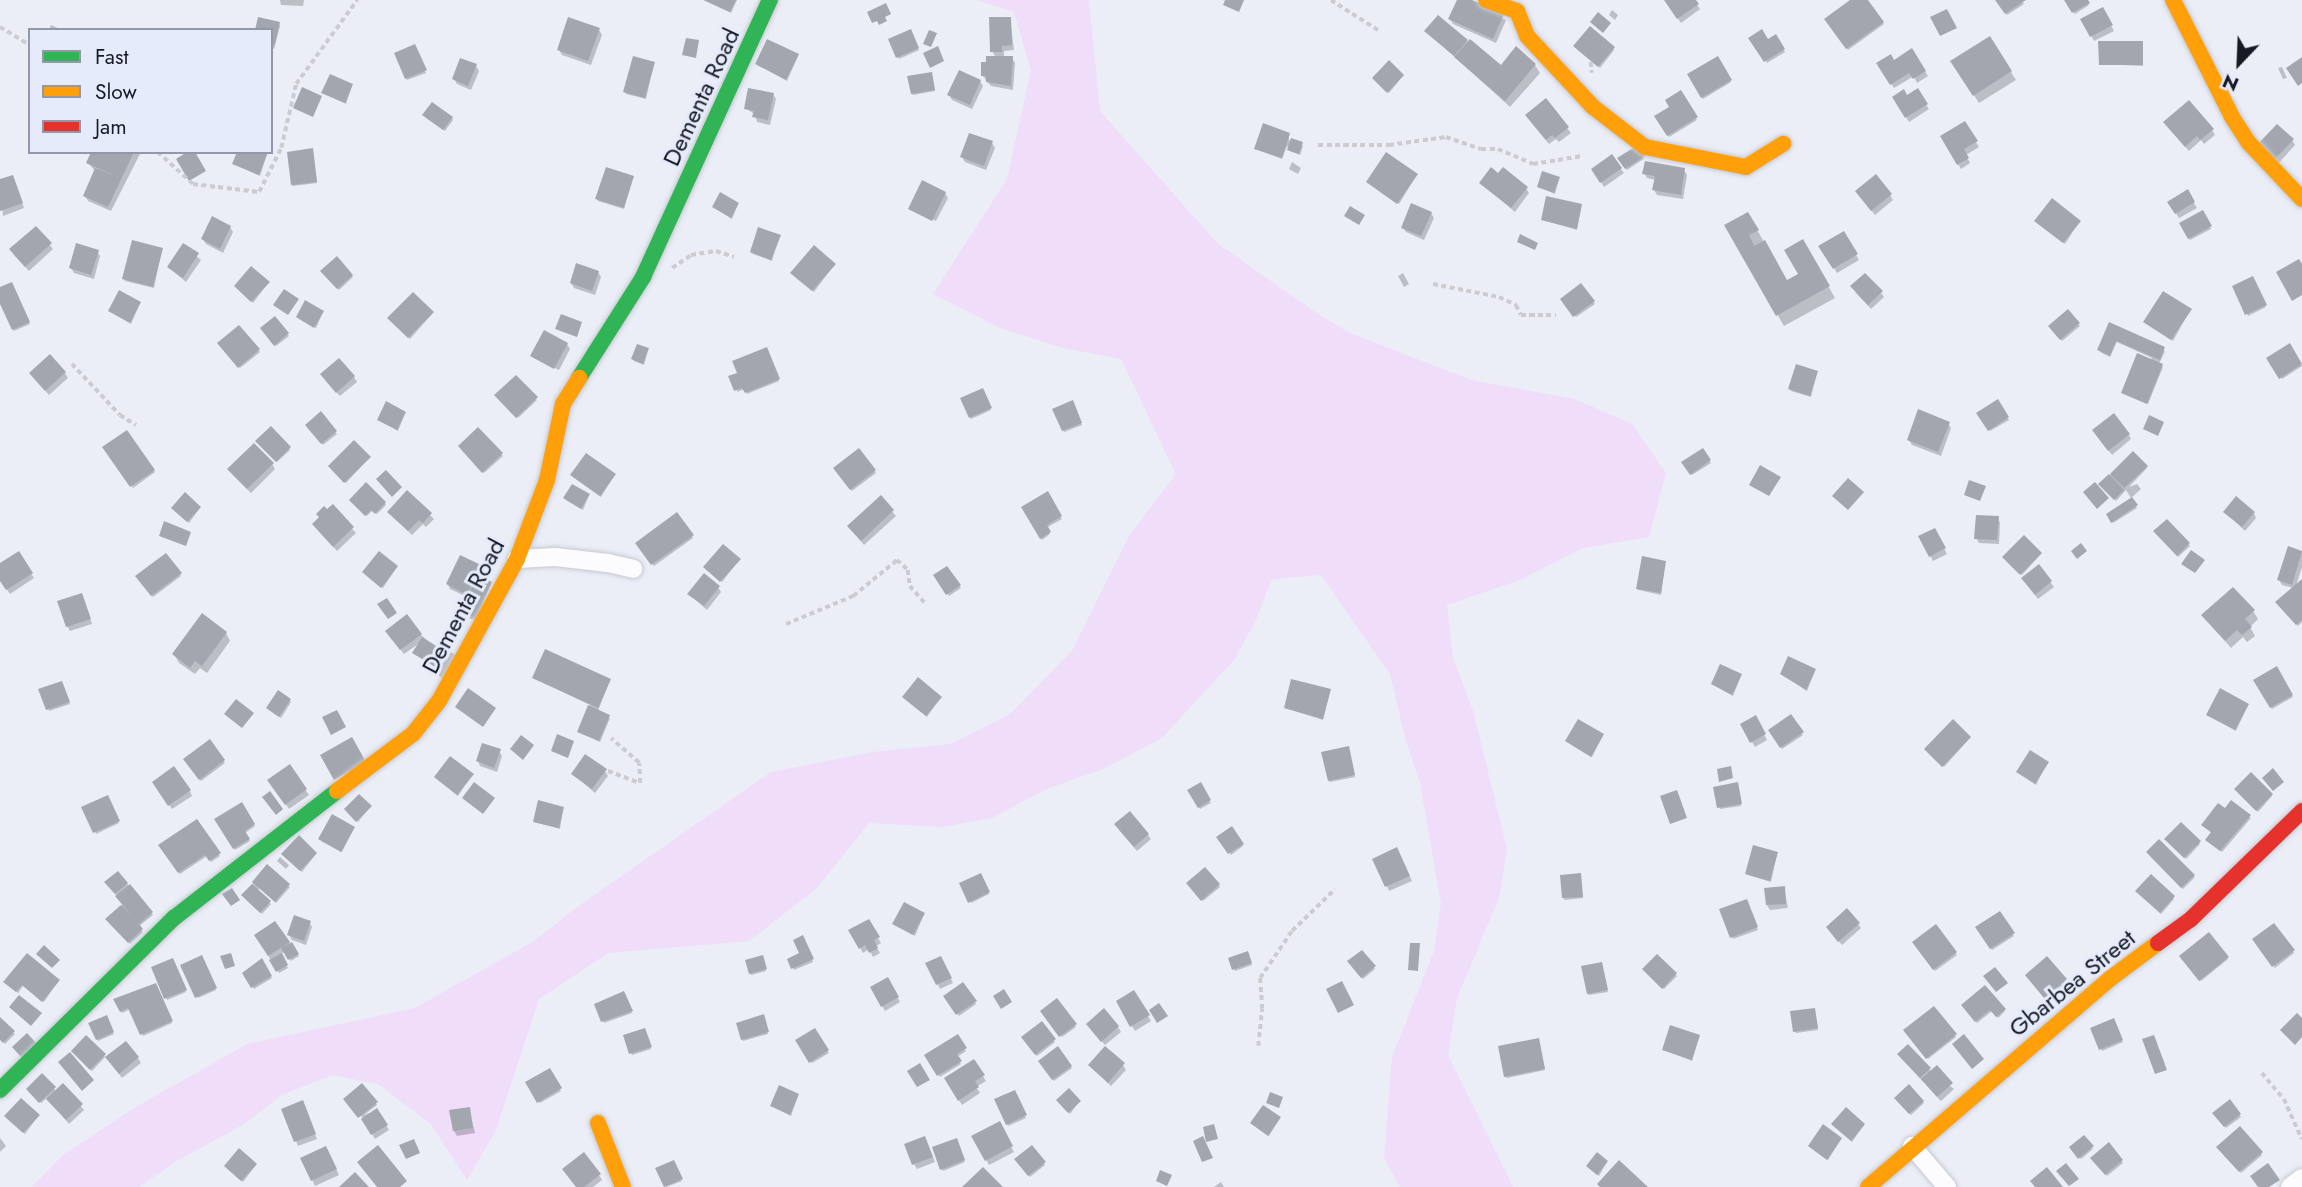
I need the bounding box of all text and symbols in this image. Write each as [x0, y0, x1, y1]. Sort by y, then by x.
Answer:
street label: Dementa Road [657, 24, 745, 170]
legend [28, 28, 273, 154]
north arrow [2204, 28, 2274, 98]
text: Fast [95, 42, 128, 72]
text: N [2218, 67, 2243, 98]
text: Slow [95, 77, 137, 107]
text: Jam [95, 112, 127, 142]
street label: Dementa Road [415, 534, 511, 678]
street label: Gbarbea Street [2003, 923, 2141, 1043]

